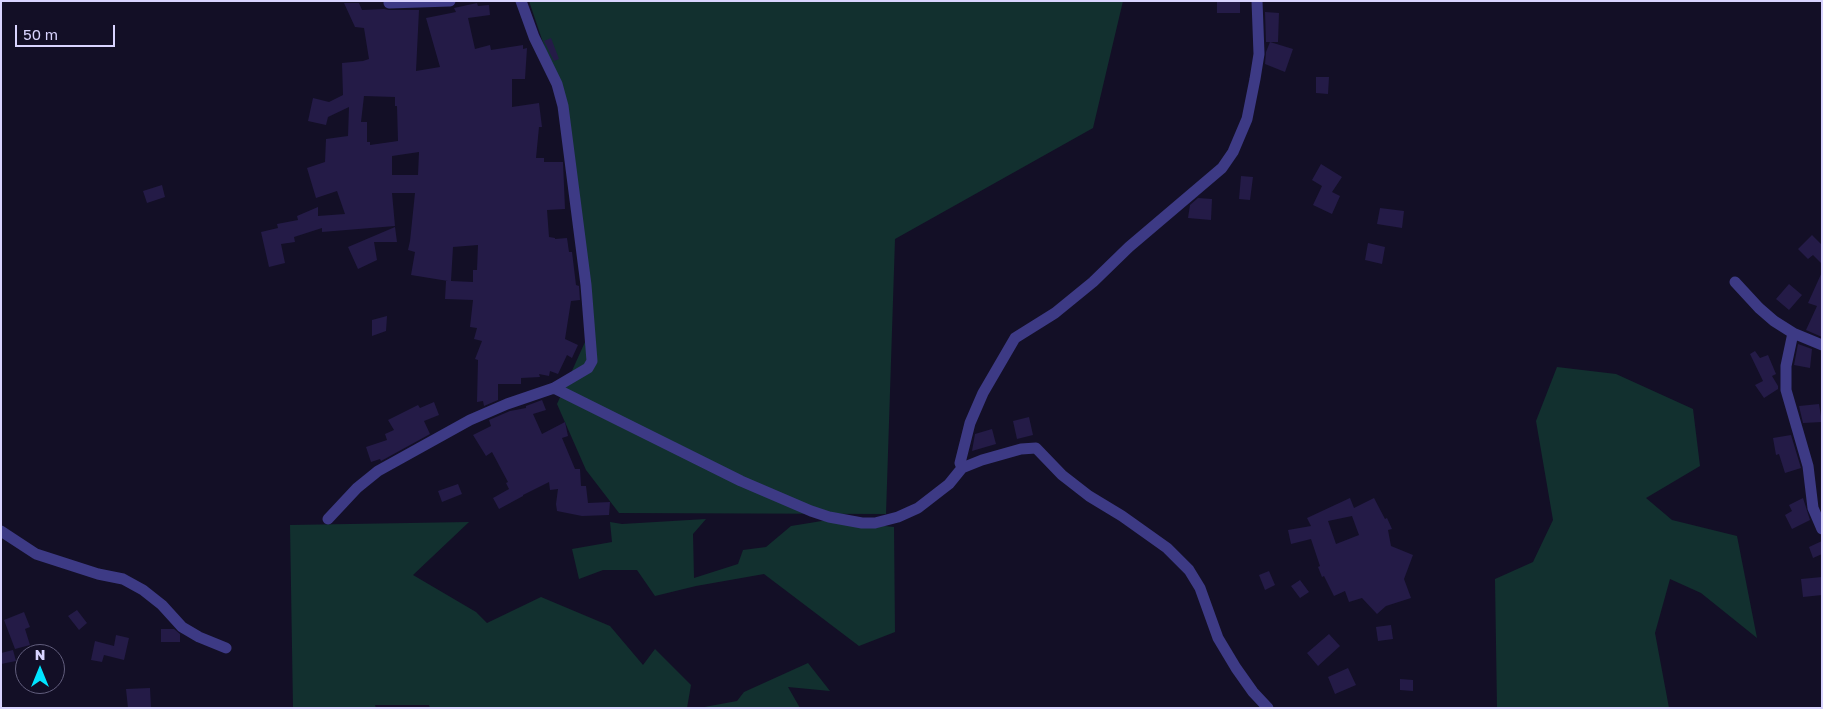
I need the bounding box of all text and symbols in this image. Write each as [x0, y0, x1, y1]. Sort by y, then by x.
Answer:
scale bar [18, 15, 118, 47]
text: 50 m [23, 25, 58, 43]
north arrow [15, 644, 65, 694]
text: N [35, 646, 45, 663]

